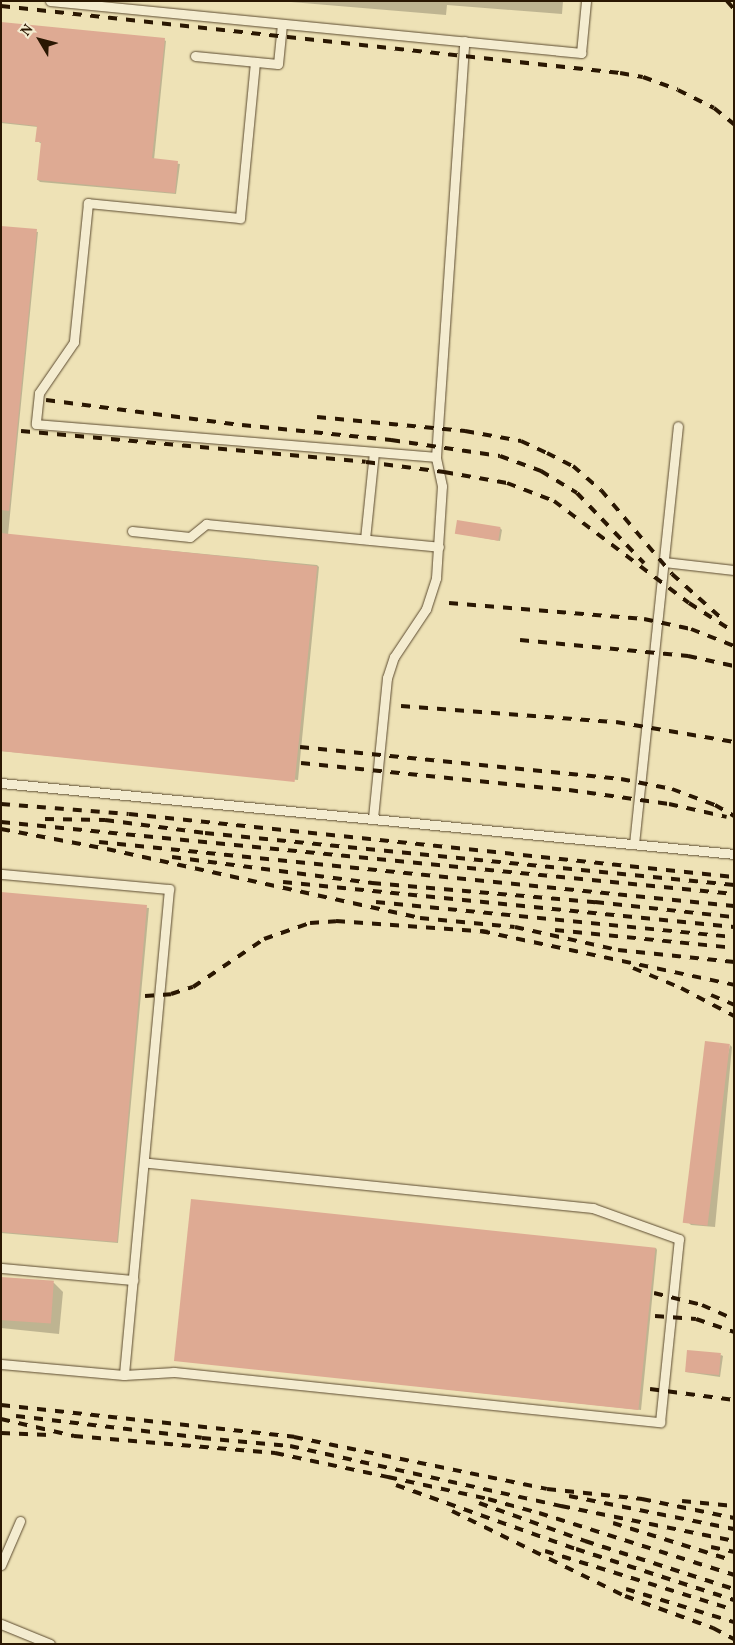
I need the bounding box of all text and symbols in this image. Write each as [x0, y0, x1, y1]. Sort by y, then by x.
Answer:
north arrow [15, 15, 65, 65]
text: N [17, 21, 38, 40]

